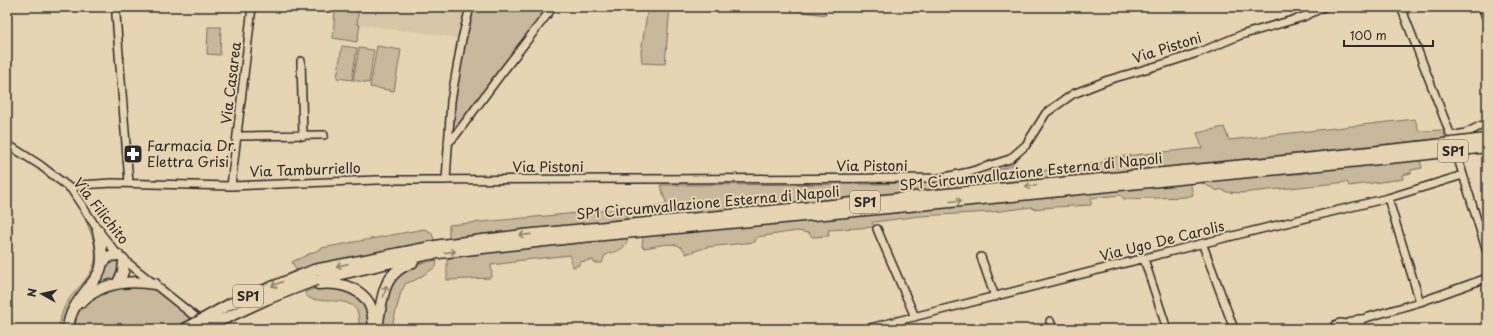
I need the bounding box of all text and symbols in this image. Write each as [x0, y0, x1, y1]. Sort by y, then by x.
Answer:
scale bar [1344, 22, 1433, 48]
street label: Via Pistoni [1130, 26, 1204, 69]
text: 100 m [1350, 26, 1387, 44]
street label: Via Casarea [215, 40, 246, 125]
place label: Farmacia Dr. Elettra Grisi [147, 135, 237, 172]
road number: SP1 [1438, 140, 1468, 162]
pharmacy icon: Farmacia Dr. Elettra Grisi [122, 143, 144, 165]
street label: SP1 Circumvallazione Esterna di Napoli [898, 147, 1163, 196]
street label: Via Pistoni [836, 155, 908, 176]
street label: Via Pistoni [512, 156, 584, 177]
street label: Via Tamburriello [249, 157, 361, 182]
street label: Via Filichito [69, 173, 134, 249]
street label: SP1 Circumvallazione Esterna di Napoli [575, 181, 841, 224]
one-way arrow [1025, 182, 1038, 190]
road number: SP1 [850, 191, 880, 213]
one-way arrow [949, 198, 962, 205]
street label: Via Ugo De Carolis [1097, 215, 1226, 266]
one-way arrow [519, 231, 532, 238]
one-way arrow [443, 248, 456, 256]
one-way arrow [336, 261, 349, 269]
north arrow [22, 274, 62, 314]
one-way arrow [272, 281, 284, 289]
road number: SP1 [233, 285, 263, 307]
one-way arrow [382, 285, 389, 298]
text: N [23, 287, 41, 298]

